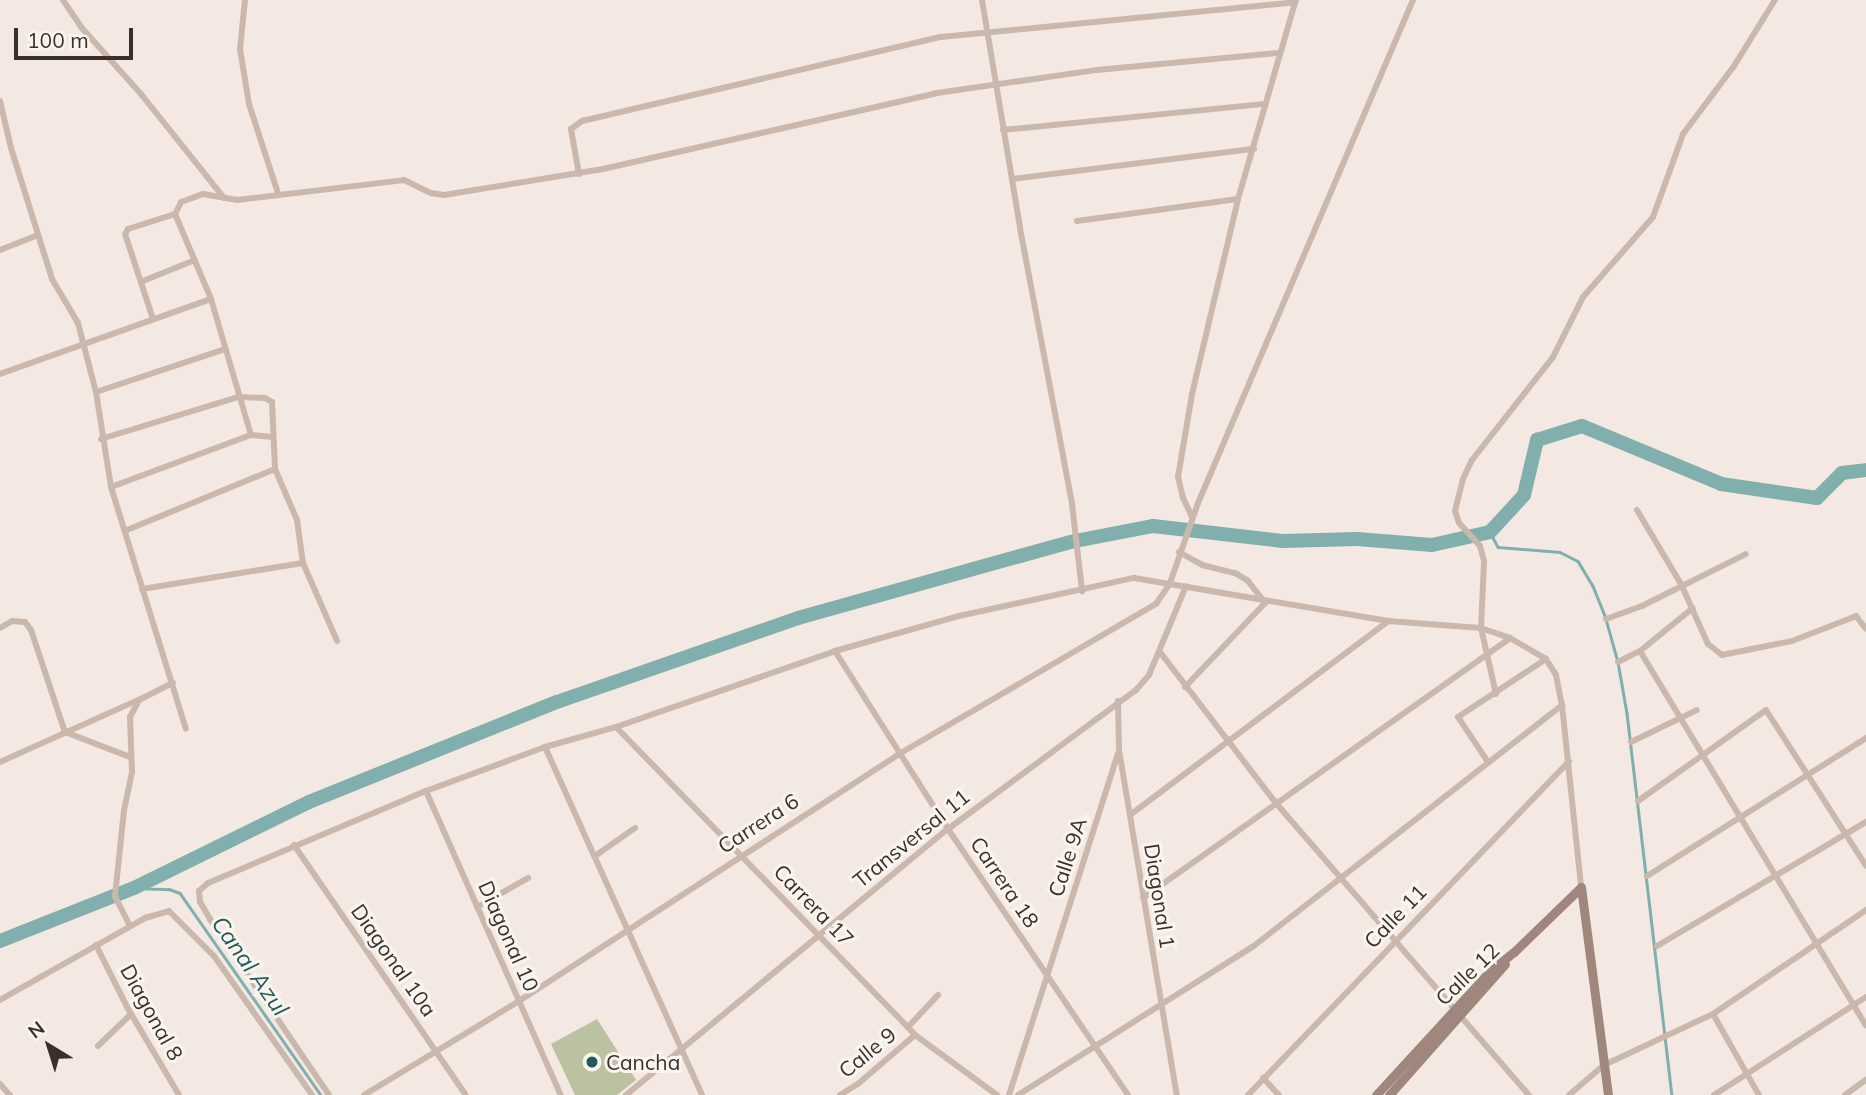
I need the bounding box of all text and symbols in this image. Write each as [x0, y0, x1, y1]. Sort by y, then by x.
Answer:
scale bar [18, 14, 136, 58]
text: 100 m [27, 27, 89, 53]
street label: Transversal 11 [848, 783, 974, 893]
street label: Carrera 6 [713, 788, 803, 858]
street label: Calle 9A [1042, 814, 1092, 900]
street label: Carrera 18 [965, 832, 1045, 932]
street label: Diagonal 1 [1139, 842, 1181, 950]
street label: Carrera 17 [769, 859, 859, 951]
street label: Diagonal 10 [473, 877, 545, 995]
street label: Calle 11 [1359, 879, 1431, 953]
street label: Diagonal 10a [346, 899, 442, 1021]
water label: Canal Azul [206, 911, 294, 1021]
street label: Calle 12 [1430, 938, 1504, 1010]
street label: Diagonal 8 [115, 960, 189, 1064]
north arrow [14, 1011, 84, 1081]
text: N [23, 1016, 49, 1043]
street label: Calle 9 [833, 1021, 901, 1083]
place label: Cancha [606, 1049, 680, 1075]
marker: Cancha [584, 1054, 600, 1070]

